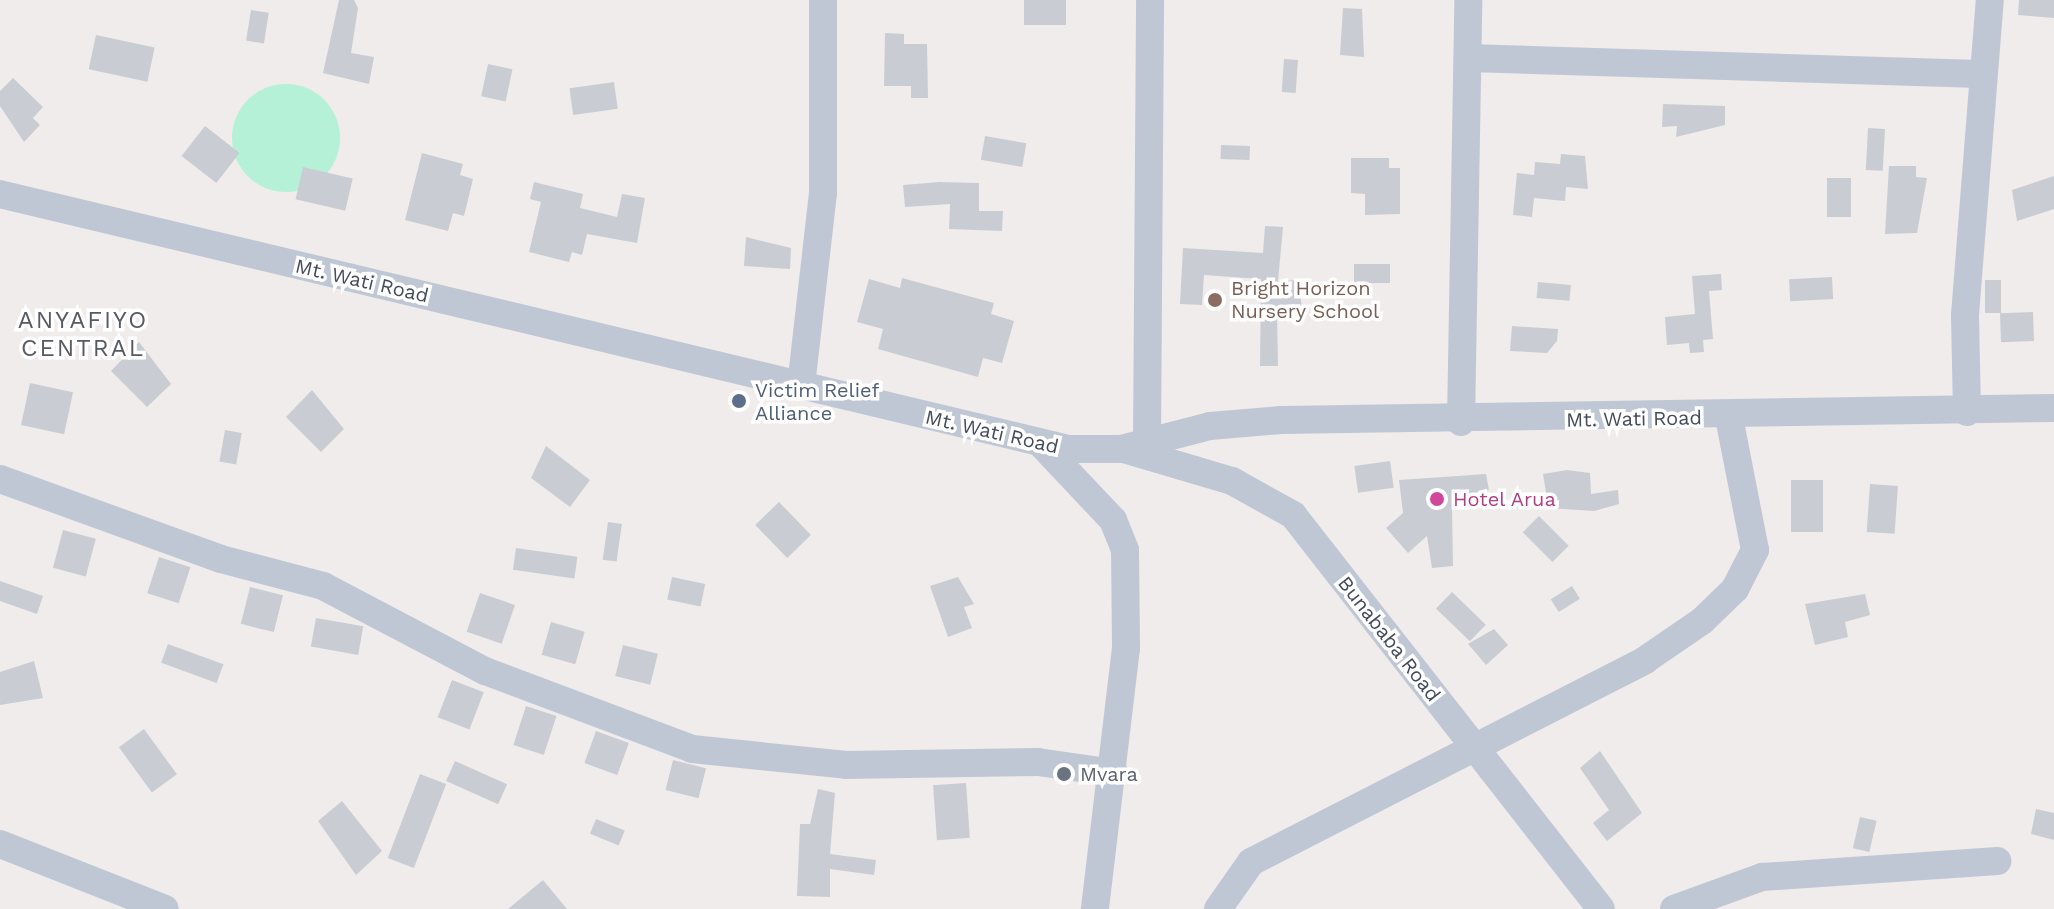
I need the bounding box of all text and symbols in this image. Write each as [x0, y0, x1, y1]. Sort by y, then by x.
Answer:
street label: Mt. Wati Road [293, 254, 431, 308]
place label: Bright Horizon Nursery School [1231, 276, 1379, 323]
marker: Bright Horizon Nursery School [1206, 291, 1224, 309]
district label: ANYAFIYO CENTRAL [18, 307, 148, 363]
place label: Victim Relief Alliance [755, 378, 879, 425]
marker: Victim Relief Alliance [730, 392, 748, 410]
street label: Mt. Wati Road [923, 405, 1061, 459]
street label: Mt. Wati Road [1566, 406, 1702, 432]
place label: Hotel Arua [1453, 487, 1557, 511]
marker: Hotel Arua [1428, 490, 1446, 508]
street label: Bunababa Road [1333, 572, 1445, 706]
place label: Mvara [1080, 762, 1138, 786]
marker: Mvara [1055, 765, 1073, 783]

